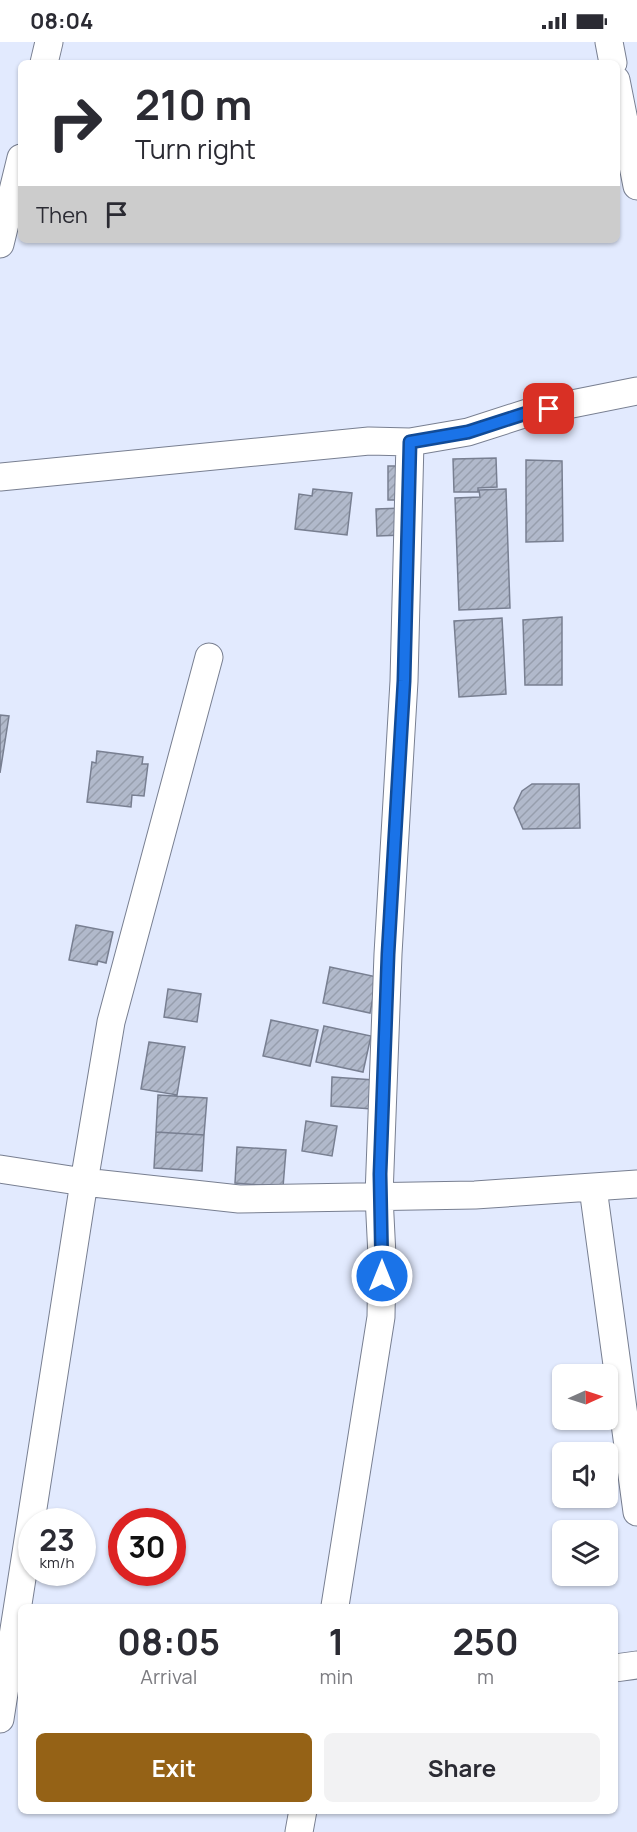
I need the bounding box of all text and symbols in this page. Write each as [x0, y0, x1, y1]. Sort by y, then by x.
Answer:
text: 08:04 [30, 6, 93, 36]
text: 210 m [135, 75, 252, 133]
icon: right [36, 84, 114, 162]
text: Turn right [135, 130, 256, 167]
icon: arrive [100, 198, 133, 231]
text: Then [36, 200, 88, 230]
pin [523, 383, 574, 434]
icon: arrive [532, 392, 565, 425]
position arrow [350, 1244, 414, 1308]
north arrow [552, 1364, 618, 1430]
map controls [552, 1364, 618, 1586]
button: sound [552, 1442, 618, 1508]
speed limit sign: 30 [108, 1508, 186, 1586]
text: 23 [39, 1519, 75, 1560]
button: layers [552, 1520, 618, 1586]
text: km/h [40, 1552, 74, 1573]
text: 08:05 [117, 1617, 220, 1666]
text: 1 [328, 1617, 344, 1666]
text: 250 [452, 1617, 519, 1666]
text: Arrival [140, 1663, 197, 1690]
text: min [320, 1663, 353, 1690]
text: m [477, 1663, 494, 1690]
button: Exit [36, 1733, 312, 1802]
button: Share [324, 1733, 600, 1802]

